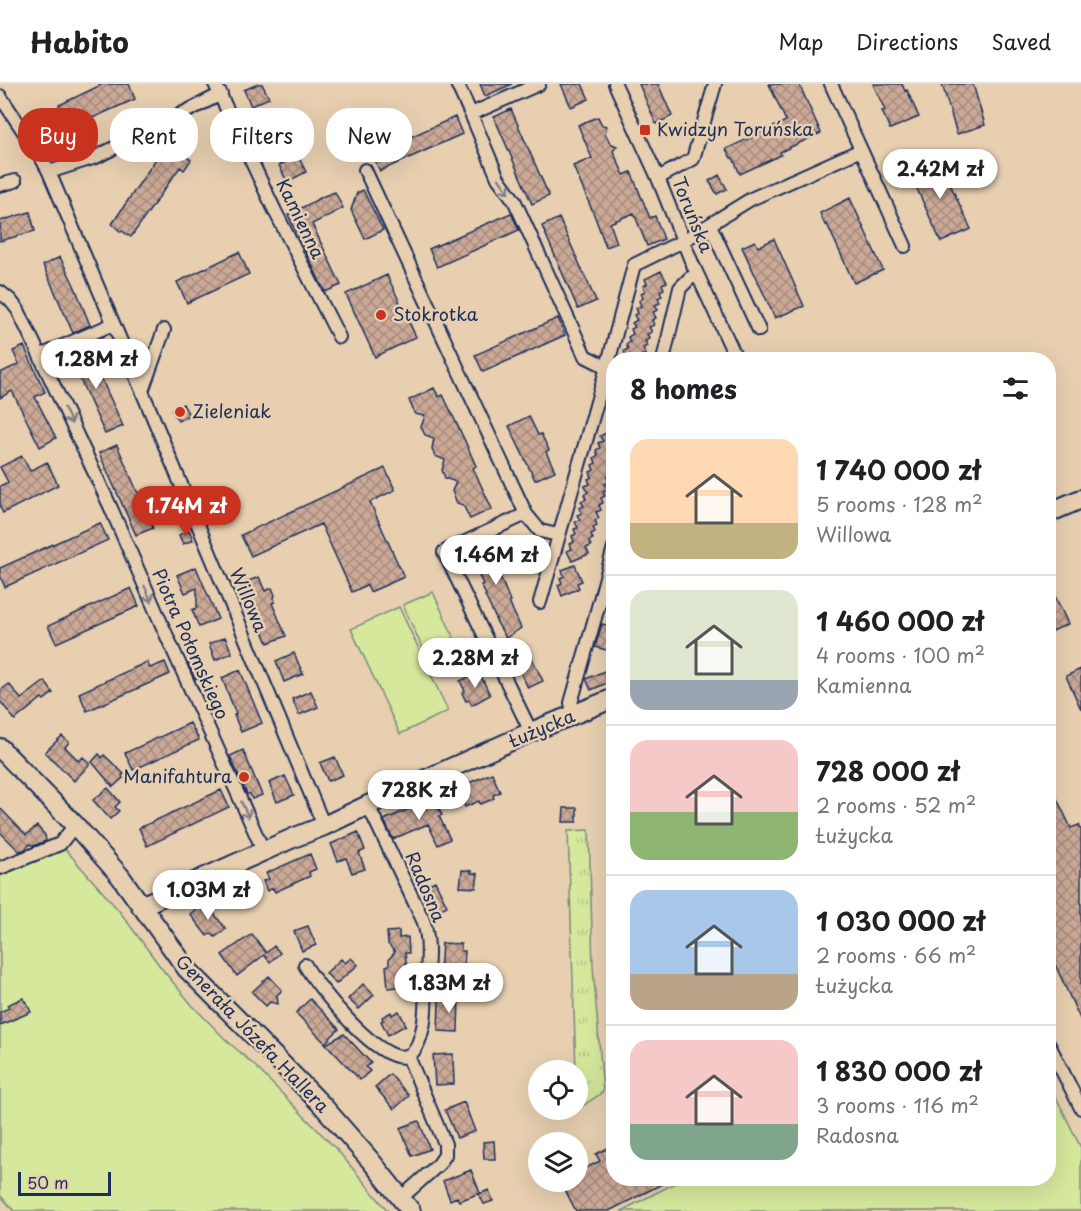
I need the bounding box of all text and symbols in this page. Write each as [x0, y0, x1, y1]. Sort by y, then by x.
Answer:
text: Habito [30, 20, 129, 63]
text: Map [778, 25, 823, 57]
text: Directions [856, 25, 958, 57]
text: Saved [991, 25, 1051, 57]
chip: Buy [18, 108, 98, 162]
chip: Rent [110, 108, 198, 162]
chip: Filters [210, 108, 314, 162]
chip: New [326, 108, 412, 162]
place label: Kwidzyn Toruńska [657, 115, 814, 142]
marker: Kwidzyn Toruńska [638, 123, 652, 137]
pin: 2.42M zł [878, 149, 1002, 200]
text: 2.42M zł [897, 153, 983, 183]
street label: Toruńska [666, 172, 721, 257]
street label: Kamienna [270, 174, 333, 264]
one-way arrow [498, 177, 510, 194]
place label: Stokrotka [393, 300, 479, 327]
marker: Stokrotka [374, 308, 388, 322]
pin: 1.28M zł [34, 339, 158, 390]
text: 1.28M zł [55, 343, 137, 373]
text: 8 homes [630, 369, 737, 408]
icon: filters [999, 372, 1032, 405]
place label: Zieleniak [192, 397, 271, 424]
marker: Zieleniak [173, 405, 187, 419]
one-way arrow [62, 407, 74, 425]
text: 1 740 000 zł [816, 450, 980, 489]
icon: home [678, 463, 750, 535]
pin: 1.74M zł [124, 486, 248, 537]
text: 5 rooms · 128 m² [816, 489, 982, 519]
text: 1.74M zł [146, 490, 226, 520]
text: Willowa [816, 519, 891, 549]
pin: 1.46M zł [434, 535, 558, 586]
text: 1.46M zł [454, 539, 538, 569]
street label: Willowa [224, 563, 275, 637]
street label: Piotra Połomskiego [146, 564, 237, 723]
one-way arrow [142, 584, 154, 602]
text: 1 460 000 zł [816, 601, 984, 640]
icon: home [678, 614, 750, 686]
pin: 2.28M zł [413, 638, 537, 689]
text: 4 rooms · 100 m² [816, 640, 985, 670]
text: 2.28M zł [432, 642, 518, 672]
text: Kamienna [816, 670, 911, 700]
street label: Łużycka [503, 701, 579, 754]
text: 728 000 zł [816, 751, 959, 790]
place label: Manifahtura [123, 762, 232, 789]
icon: home [678, 764, 750, 836]
marker: Manifahtura [237, 770, 251, 784]
pin: 728K zł [364, 770, 474, 821]
text: 728K zł [382, 774, 456, 804]
text: 2 rooms · 52 m² [816, 790, 976, 820]
one-way arrow [240, 800, 252, 818]
text: Łużycka [816, 820, 893, 850]
street label: Radosna [399, 847, 454, 927]
pin: 1.03M zł [146, 870, 270, 921]
text: 1.03M zł [166, 874, 250, 904]
text: 1 030 000 zł [816, 901, 985, 940]
icon: home [678, 914, 750, 986]
text: 2 rooms · 66 m² [816, 940, 976, 970]
street label: Generała Józefa Hallera [170, 948, 336, 1118]
pin: 1.83M zł [387, 963, 511, 1014]
text: 1.83M zł [408, 967, 490, 997]
text: Łużycka [816, 970, 893, 1000]
text: 1 830 000 zł [816, 1051, 981, 1090]
map controls [528, 1060, 588, 1192]
button: locate [528, 1060, 588, 1120]
icon: home [678, 1064, 750, 1136]
text: 3 rooms · 116 m² [816, 1090, 979, 1120]
text: Radosna [816, 1120, 899, 1150]
button: layers [528, 1132, 588, 1192]
scale bar [18, 1169, 111, 1196]
text: 50 m [27, 1170, 68, 1194]

